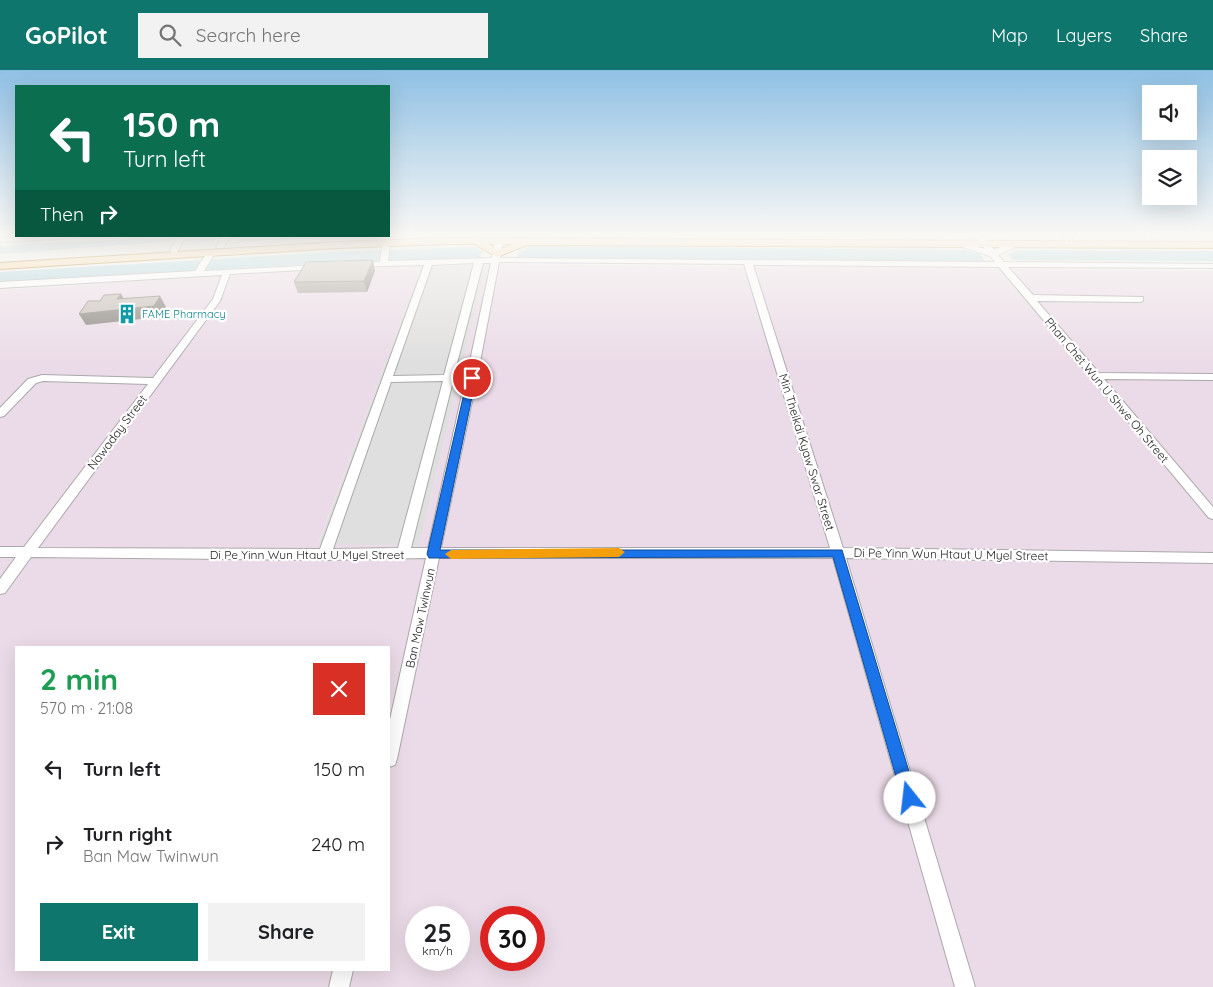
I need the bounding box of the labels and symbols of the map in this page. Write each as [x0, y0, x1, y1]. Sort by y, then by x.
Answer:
building icon: FAME Pharmacy [116, 303, 138, 325]
place label: FAME Pharmacy [142, 307, 226, 321]
street label: Phan Chet Wun U Shwe Oh Street [1042, 314, 1172, 466]
pin [451, 357, 493, 399]
street label: Min Theikdi Kyaw Swar Street [776, 372, 838, 532]
street label: Nawaday Street [84, 392, 150, 472]
street label: Di Pe Yinn Wun Htaut U Myel Street [854, 545, 1048, 563]
street label: Di Pe Yinn Wun Htaut U Myel Street [210, 547, 404, 562]
street label: Ban Maw Twinwun [402, 567, 438, 669]
position arrow [883, 771, 935, 823]
speed limit sign: 30 [480, 906, 545, 971]

